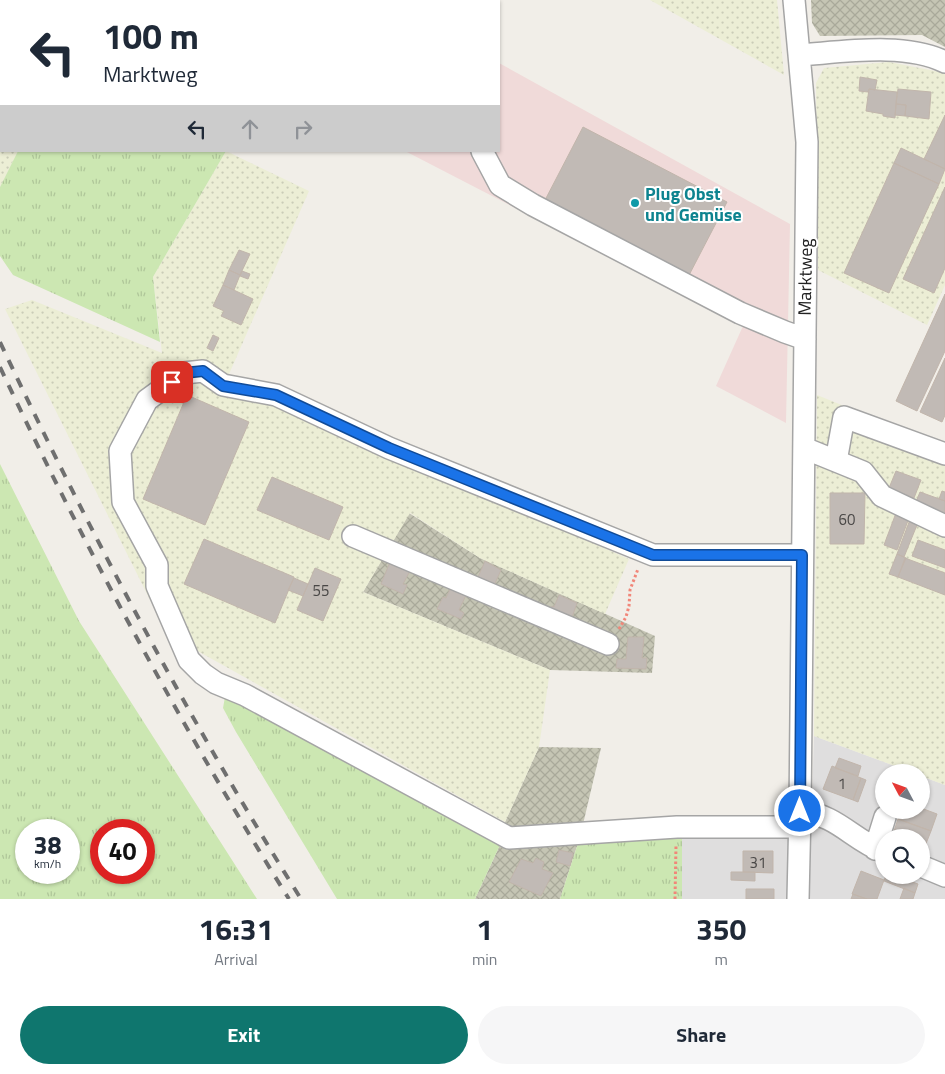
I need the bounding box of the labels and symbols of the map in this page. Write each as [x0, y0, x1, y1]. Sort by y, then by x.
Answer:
place label: Plug Obst und Gemüse [645, 180, 742, 228]
marker: Plug Obst und Gemüse [629, 197, 641, 209]
street label: Marktweg [791, 238, 819, 316]
pin [151, 361, 193, 403]
house number: 60 [839, 508, 855, 531]
house number: 55 [313, 579, 329, 602]
north arrow [875, 764, 930, 819]
house number: 1 [838, 772, 846, 795]
position arrow [773, 784, 825, 836]
speed limit sign: 40 [90, 819, 155, 884]
house number: 31 [750, 851, 766, 874]

